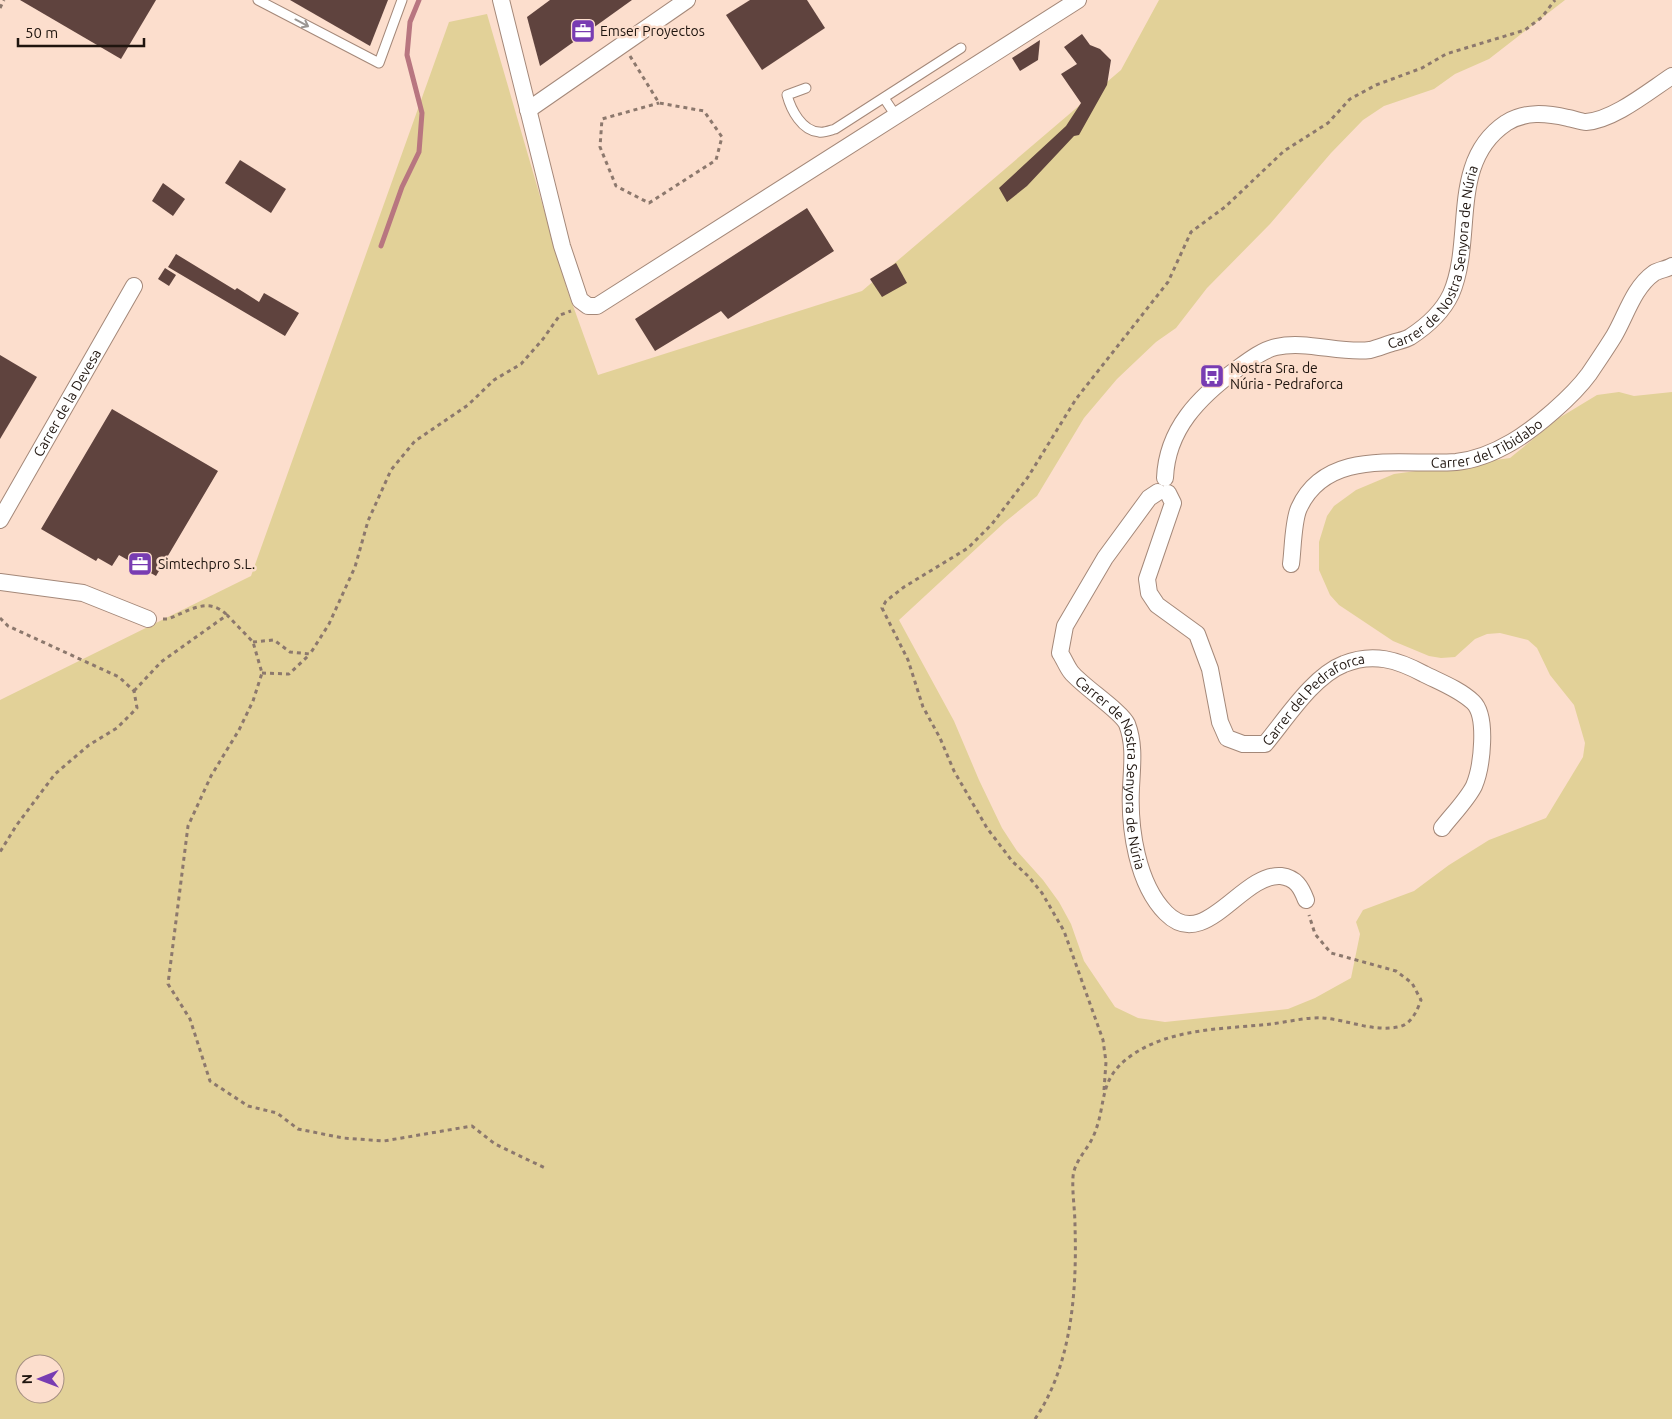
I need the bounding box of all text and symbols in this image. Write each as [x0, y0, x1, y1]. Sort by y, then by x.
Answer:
scale bar [18, 15, 144, 47]
one-way arrow [294, 18, 309, 28]
office icon: Emser Proyectos [570, 18, 596, 44]
place label: Emser Proyectos [600, 23, 705, 39]
text: 50 m [25, 24, 58, 41]
street label: Carrer de Nostra Senyora de Núria [1386, 163, 1481, 352]
street label: Carrer de la Devesa [30, 346, 104, 460]
place label: Nostra Sra. de Núria - Pedraforca [1230, 360, 1343, 392]
bus stop icon: Nostra Sra. de Núria - Pedraforca [1199, 363, 1225, 389]
street label: Carrer del Tibidabo [1431, 415, 1546, 471]
office icon: Simtechpro S.L. [127, 551, 153, 577]
place label: Simtechpro S.L. [158, 556, 255, 572]
street label: Carrer del Pedraforca [1259, 651, 1366, 749]
street label: Carrer de Nostra Senyora de Núria [1072, 673, 1149, 872]
north arrow [15, 1354, 65, 1404]
text: N [19, 1374, 35, 1385]

